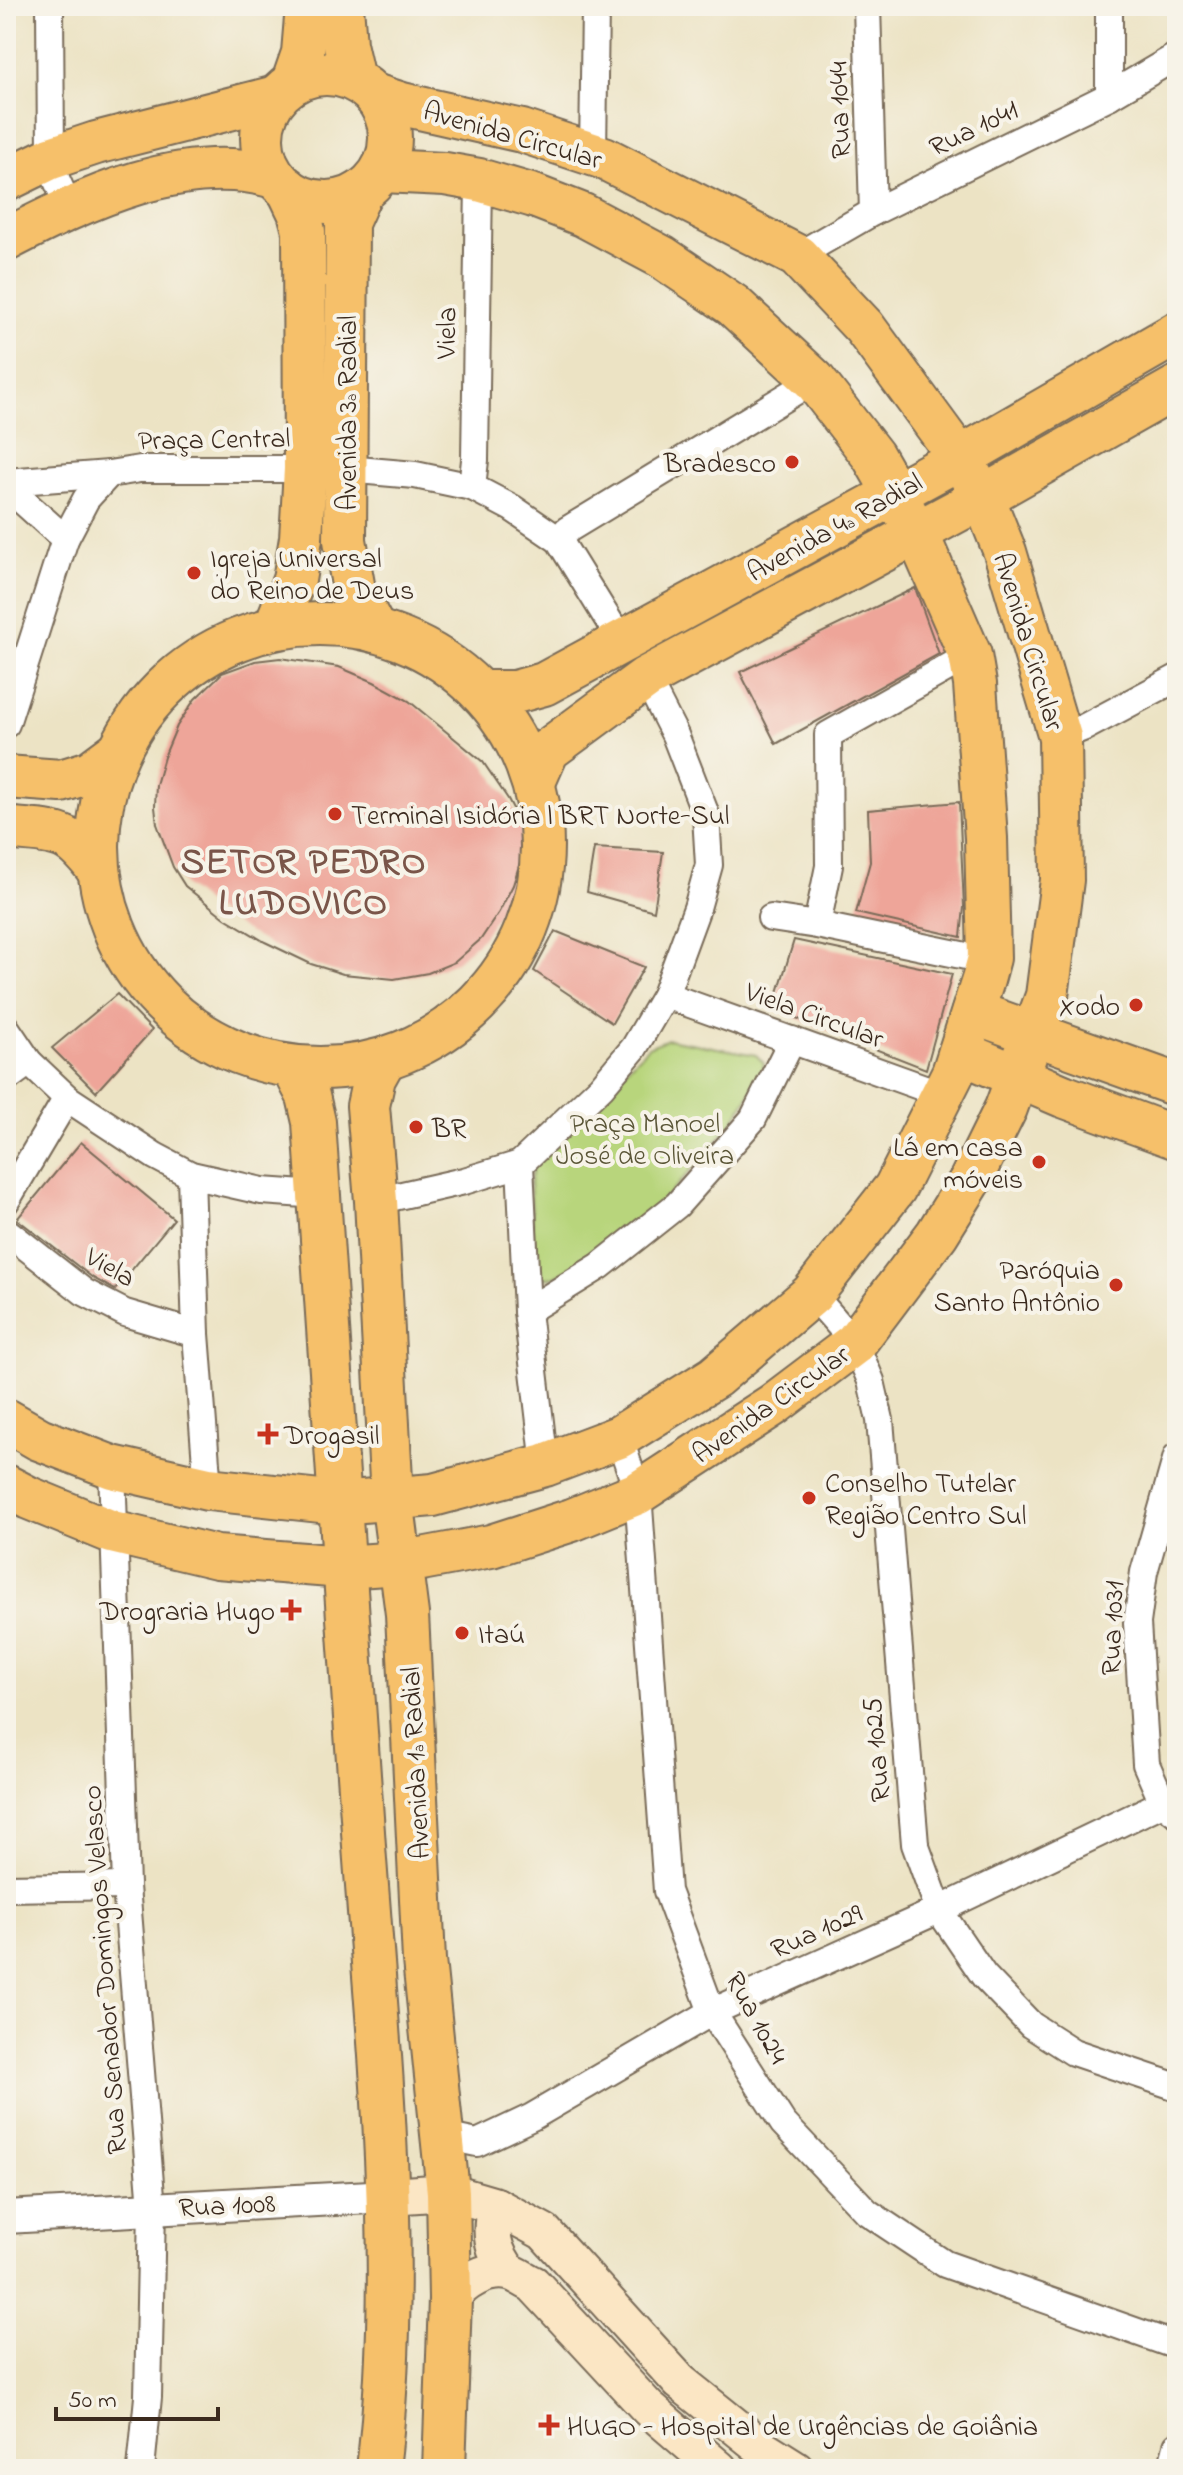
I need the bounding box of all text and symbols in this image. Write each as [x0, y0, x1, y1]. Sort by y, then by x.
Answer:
street label: Rua 1044 [819, 60, 864, 159]
street label: Rua 1041 [923, 91, 1026, 169]
street label: Avenida Circular [418, 92, 606, 183]
street label: Viela [428, 307, 469, 360]
street label: Avenida 3ª Radial [329, 315, 370, 511]
street label: Praça Central [137, 420, 291, 463]
place label: Bradesco [663, 445, 776, 486]
marker: Bradesco [783, 453, 801, 471]
street label: Avenida 4ª Radial [740, 464, 931, 594]
place label: Igreja Universal do Reino de Deus [210, 540, 414, 613]
street label: Avenida Circular [980, 548, 1073, 736]
marker: Igreja Universal do Reino de Deus [185, 564, 203, 582]
place label: Terminal Isidória | BRT Norte-Sul [351, 797, 729, 838]
marker: Terminal Isidória | BRT Norte-Sul [326, 805, 344, 823]
district label: SETOR PEDRO LUDOVICO [181, 838, 427, 932]
street label: Viela Circular [738, 973, 889, 1061]
place label: Xodo [1059, 988, 1120, 1029]
marker: Xodo [1127, 996, 1145, 1014]
park label: Praça Manoel José de Oliveira [556, 1105, 734, 1178]
place label: BR [431, 1110, 467, 1151]
marker: BR [407, 1118, 425, 1136]
place label: Lá em casa móveis [893, 1129, 1023, 1202]
marker: Lá em casa móveis [1030, 1153, 1048, 1171]
street label: Viela [76, 1238, 142, 1300]
place label: Paróquia Santo Antônio [934, 1252, 1100, 1325]
marker: Paróquia Santo Antônio [1107, 1276, 1125, 1294]
street label: Avenida Circular [685, 1336, 859, 1475]
place label: Drogasil [283, 1417, 380, 1458]
marker: Drogasil [259, 1425, 277, 1443]
place label: Conselho Tutelar Região Centro Sul [825, 1465, 1026, 1538]
marker: Conselho Tutelar Região Centro Sul [800, 1489, 818, 1507]
street label: Rua 1031 [1092, 1580, 1137, 1676]
place label: Drograria Hugo [99, 1593, 275, 1634]
marker: Drograria Hugo [282, 1601, 300, 1619]
place label: Itaú [478, 1616, 525, 1657]
marker: Itaú [453, 1624, 471, 1642]
street label: Avenida 1ª Radial [392, 1666, 443, 1860]
street label: Rua 1025 [854, 1696, 903, 1804]
street label: Rua Senador Domingos Velasco [73, 1784, 140, 2156]
street label: Rua 1029 [765, 1895, 871, 1972]
street label: Rua 1024 [713, 1965, 797, 2073]
street label: Rua 1008 [178, 2184, 277, 2231]
scale bar [56, 2371, 218, 2421]
text: 50 m [68, 2384, 117, 2419]
place label: HUGO - Hospital de Urgências de Goiânia [567, 2408, 1038, 2449]
marker: HUGO - Hospital de Urgências de Goiânia [538, 2414, 560, 2436]

